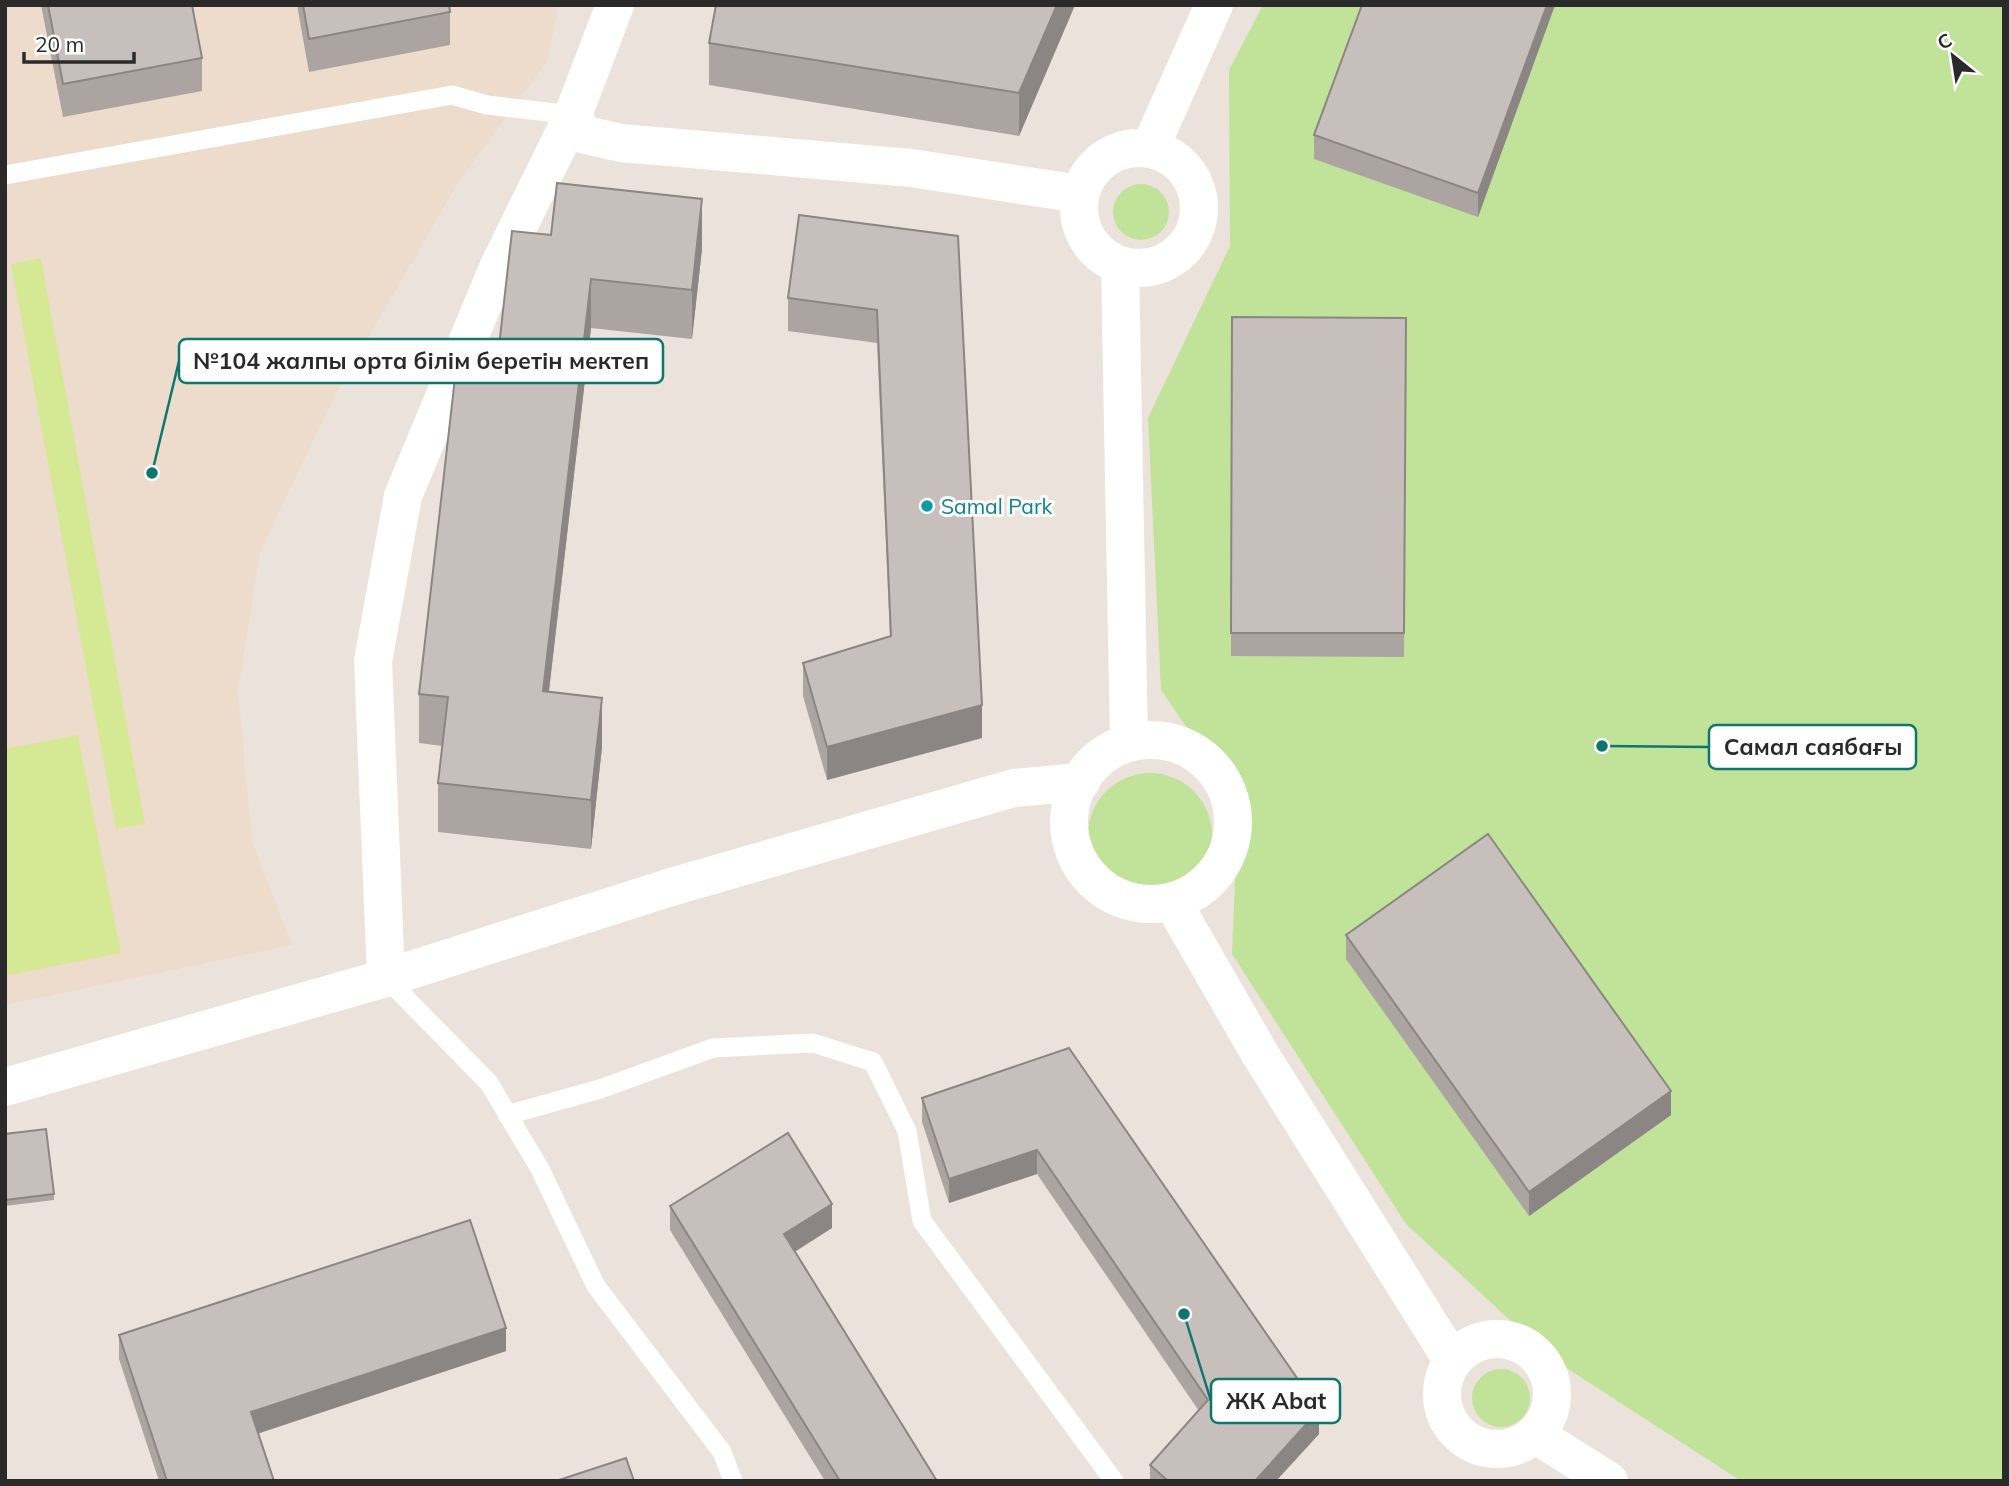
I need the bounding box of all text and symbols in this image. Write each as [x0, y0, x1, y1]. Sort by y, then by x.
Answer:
scale bar [24, 21, 135, 65]
north arrow [1918, 21, 1988, 91]
text: С [1933, 28, 1956, 55]
text: 20 m [35, 31, 84, 57]
callout: №104 жалпы орта білім беретін мектеп [179, 339, 663, 383]
text: №104 жалпы орта білім беретін мектеп [193, 346, 649, 375]
place label: Samal Park [941, 493, 1053, 519]
marker: Samal Park [919, 498, 935, 514]
callout: Самал саябағы [1709, 725, 1916, 769]
text: Самал саябағы [1724, 732, 1902, 761]
callout: ЖК Abat [1211, 1379, 1340, 1423]
text: ЖК Abat [1226, 1386, 1327, 1415]

